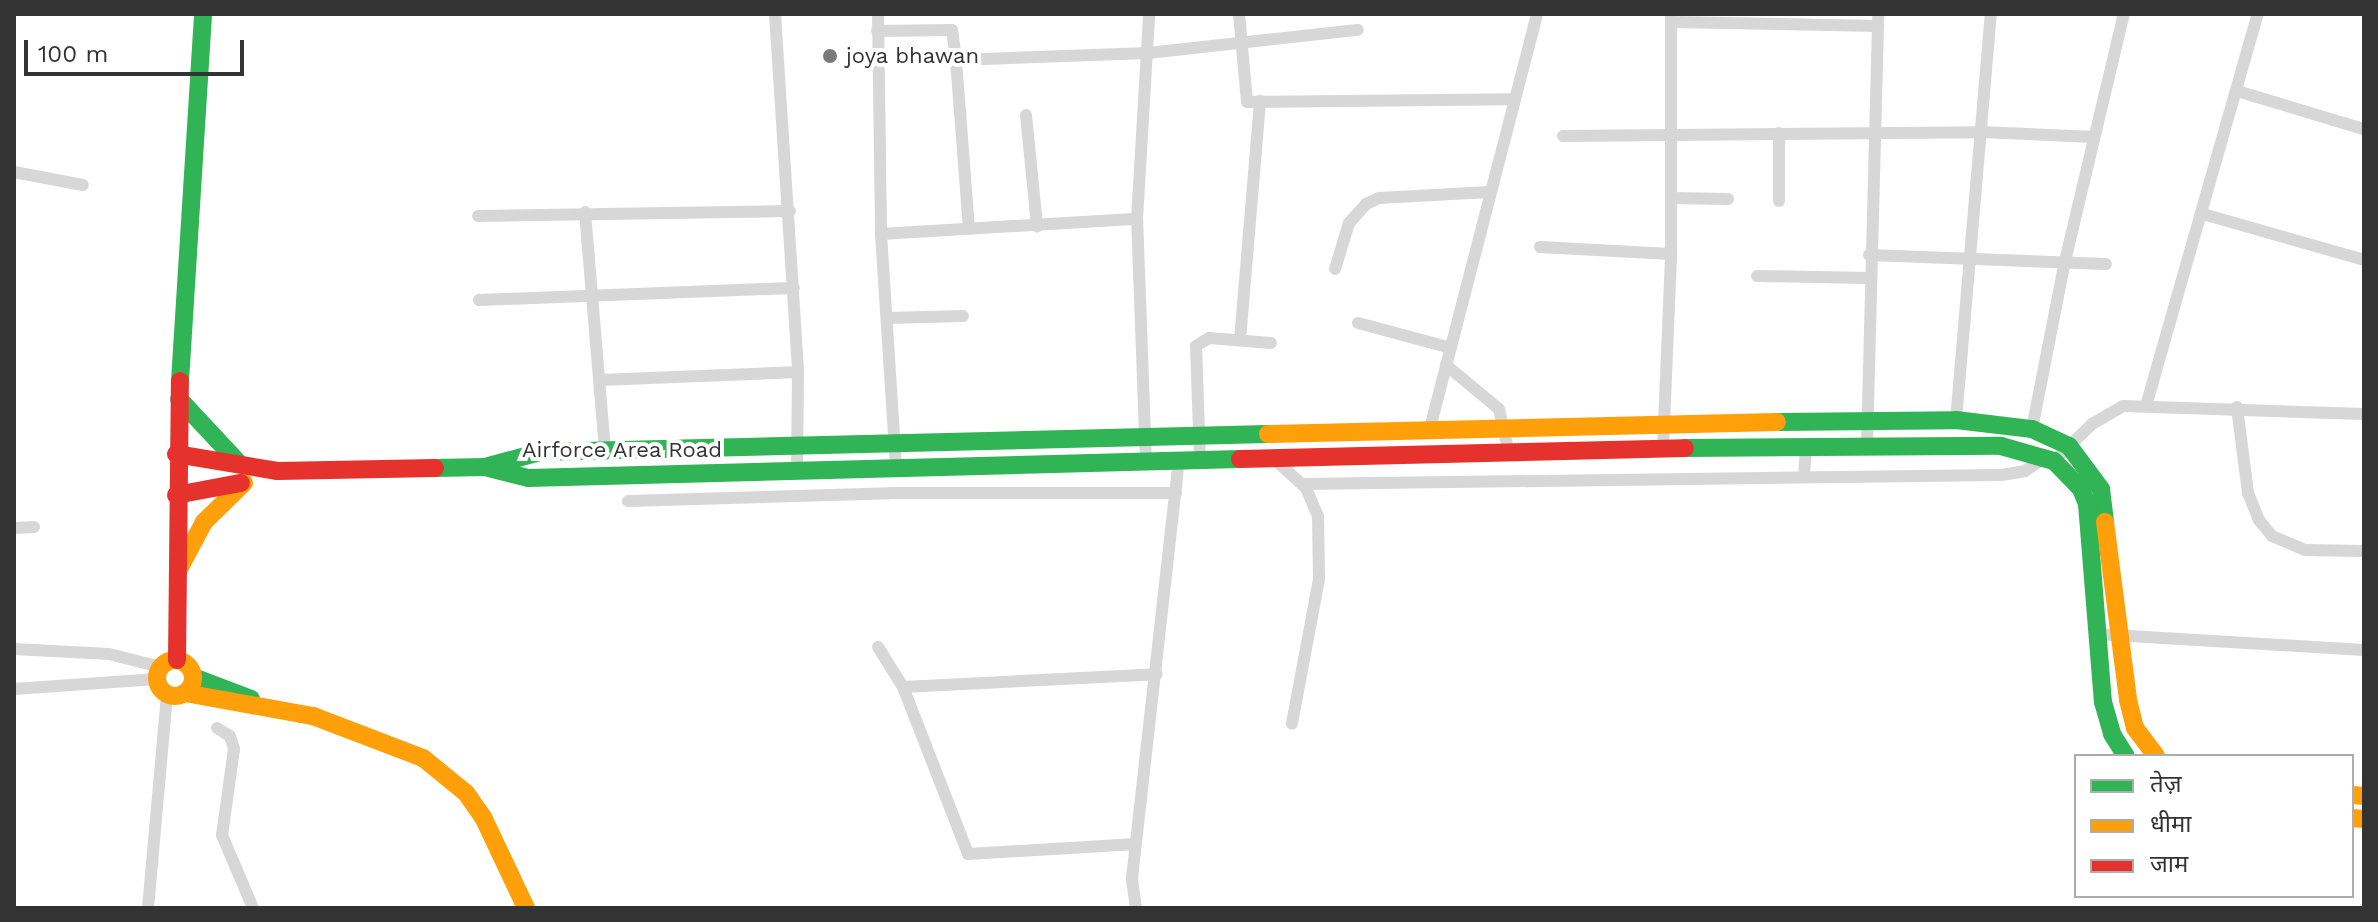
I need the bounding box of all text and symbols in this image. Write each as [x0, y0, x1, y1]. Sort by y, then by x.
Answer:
scale bar [28, 24, 248, 74]
text: 100 m [38, 40, 108, 68]
place label: joya bhawan [846, 43, 980, 69]
marker: joya bhawan [821, 47, 839, 65]
street label: Airforce Area Road [521, 437, 723, 463]
legend [2074, 754, 2354, 898]
text: तेज़ [2150, 770, 2182, 798]
text: धीमा [2150, 810, 2192, 838]
text: जाम [2150, 850, 2188, 878]

